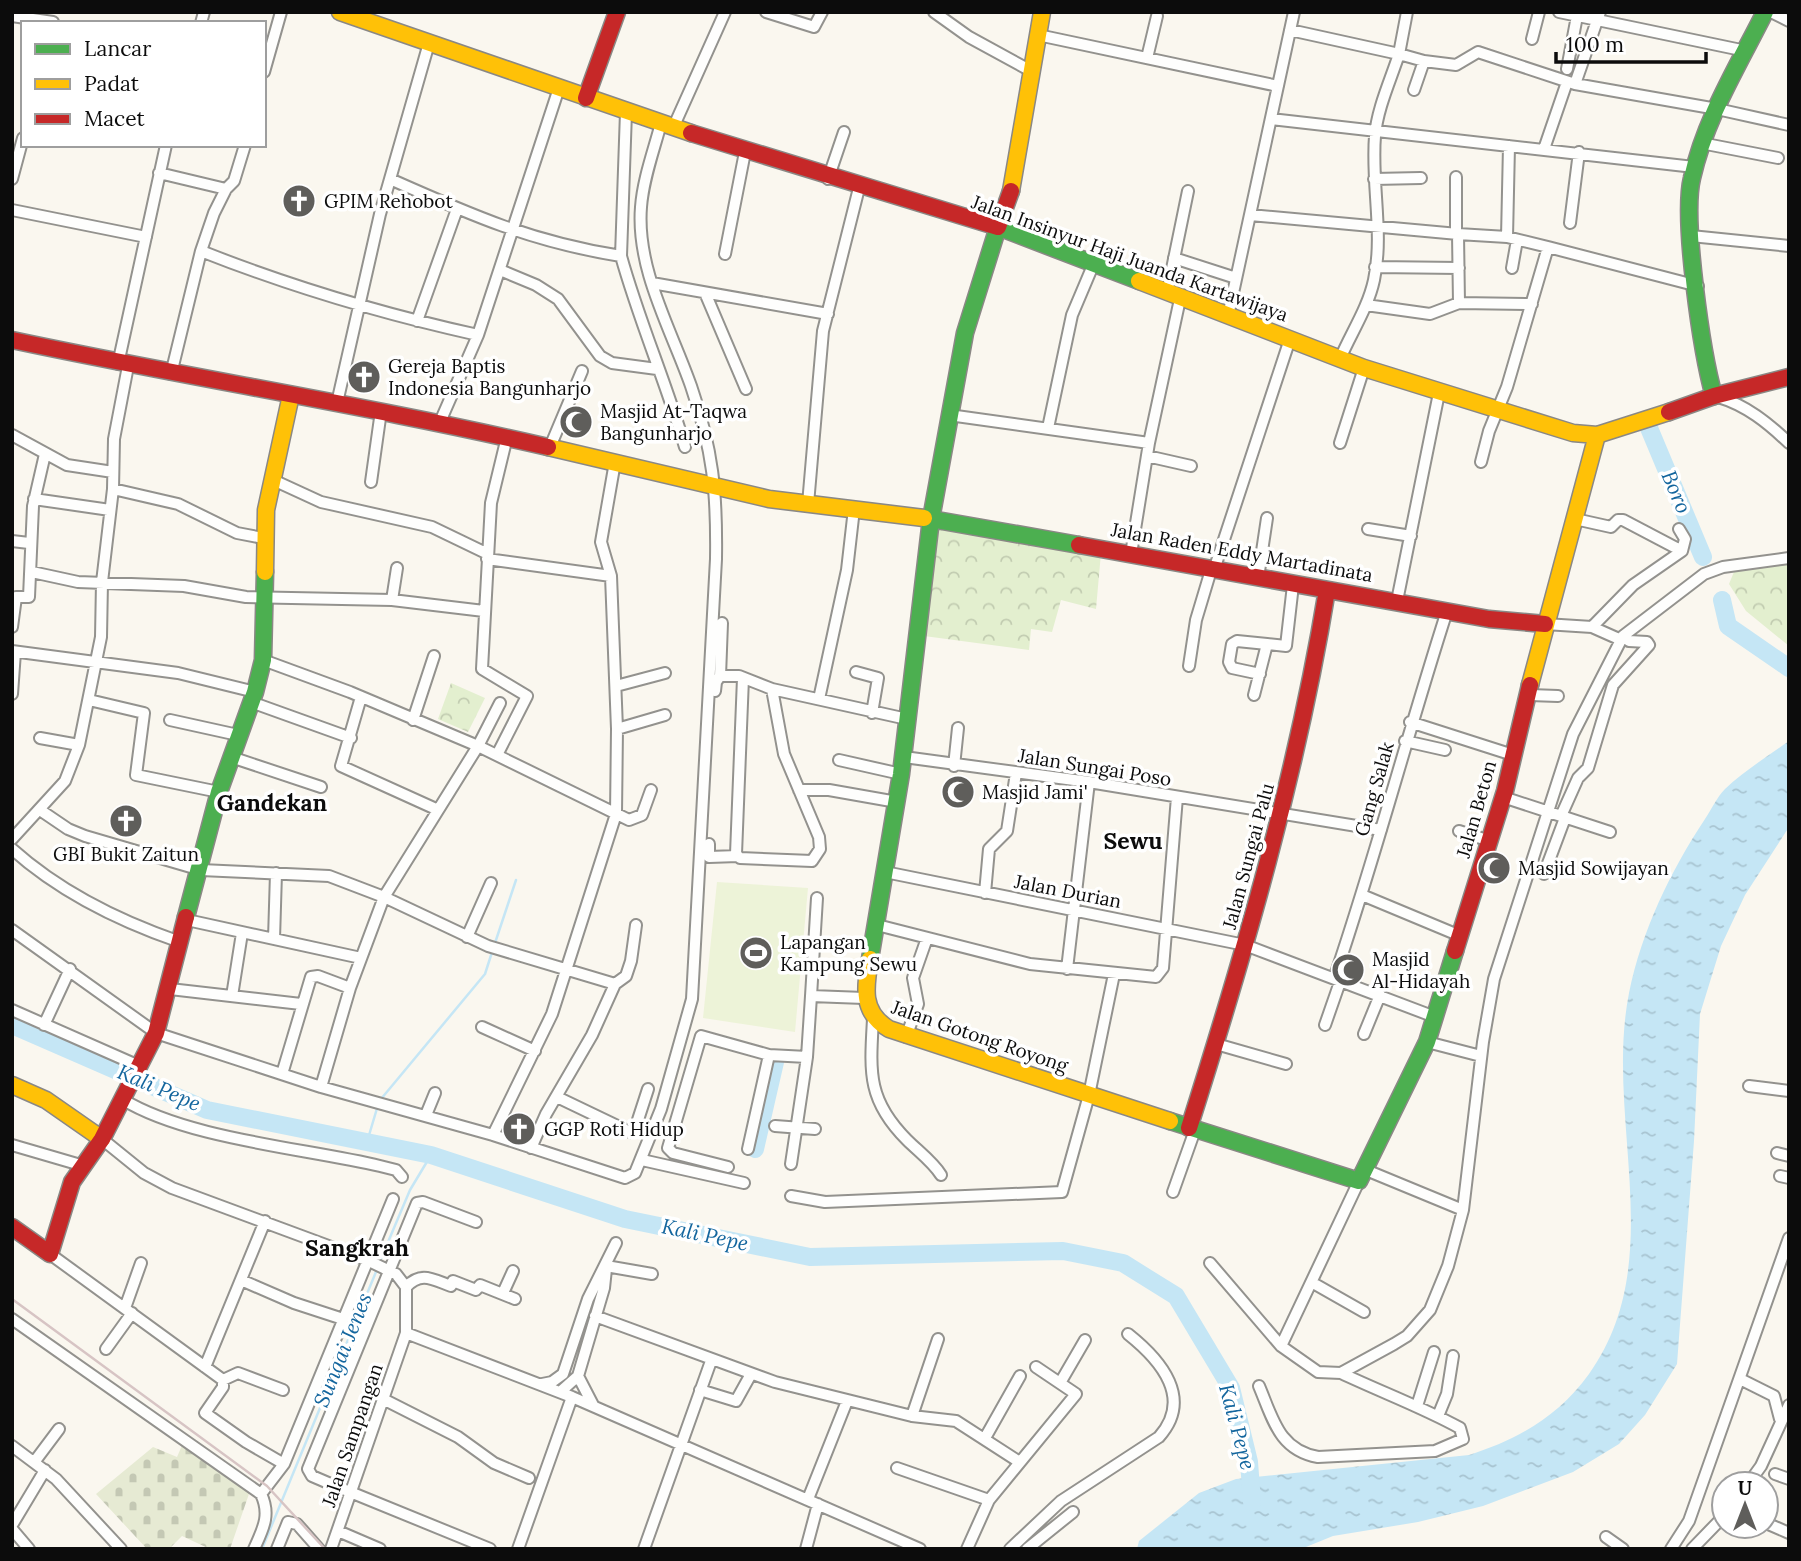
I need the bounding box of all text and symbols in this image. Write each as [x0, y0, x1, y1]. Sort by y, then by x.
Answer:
legend [21, 21, 266, 147]
scale bar [1556, 21, 1706, 65]
text: 100 m [1566, 31, 1624, 58]
text: Lancar [84, 35, 151, 62]
text: Padat [84, 70, 140, 97]
text: Macet [84, 105, 145, 132]
church icon: GPIM Rehobot [280, 182, 318, 220]
place label: GPIM Rehobot [324, 189, 453, 213]
street label: Jalan Insinyur Haji Juanda Kartawijaya [968, 189, 1292, 327]
place label: Gereja Baptis Indonesia Bangunharjo [388, 354, 591, 400]
church icon: Gereja Baptis Indonesia Bangunharjo [345, 358, 383, 396]
place label: Masjid At-Taqwa Bangunharjo [600, 399, 747, 445]
mosque icon: Masjid At-Taqwa Bangunharjo [557, 403, 595, 441]
water label: Boro [1655, 466, 1698, 517]
street label: Jalan Raden Eddy Martadinata [1108, 517, 1375, 587]
street label: Gang Salak [1349, 738, 1399, 839]
street label: Jalan Sungai Poso [1016, 743, 1173, 791]
street label: Jalan Beton [1450, 758, 1501, 861]
mosque icon: Masjid Jami' [939, 773, 977, 811]
place label: Masjid Jami' [982, 780, 1088, 804]
street label: Jalan Sungai Palu [1217, 780, 1279, 933]
district label: Gandekan [217, 788, 328, 817]
church icon: GBI Bukit Zaitun [107, 802, 145, 840]
district label: Sewu [1104, 826, 1163, 855]
place label: GBI Bukit Zaitun [53, 842, 199, 866]
mosque icon: Masjid Sowijayan [1475, 849, 1513, 887]
place label: Masjid Sowijayan [1518, 856, 1669, 880]
street label: Jalan Durian [1011, 869, 1124, 913]
place label: Lapangan Kampung Sewu [780, 930, 917, 976]
sports icon: Lapangan Kampung Sewu [737, 934, 775, 972]
place label: Masjid Al-Hidayah [1371, 947, 1470, 993]
mosque icon: Masjid Al-Hidayah [1329, 951, 1367, 989]
street label: Jalan Gotong Royong [888, 994, 1072, 1078]
water label: Kali Pepe [113, 1058, 205, 1117]
church icon: GGP Roti Hidup [500, 1110, 538, 1148]
place label: GGP Roti Hidup [544, 1117, 684, 1141]
water label: Kali Pepe [659, 1212, 751, 1257]
district label: Sangkrah [305, 1233, 409, 1262]
water label: Sungai Jenes [307, 1289, 378, 1411]
street label: Jalan Sampangan [316, 1360, 388, 1511]
water label: Kali Pepe [1213, 1381, 1262, 1473]
north arrow [1710, 1470, 1780, 1540]
text: U [1738, 1476, 1752, 1500]

